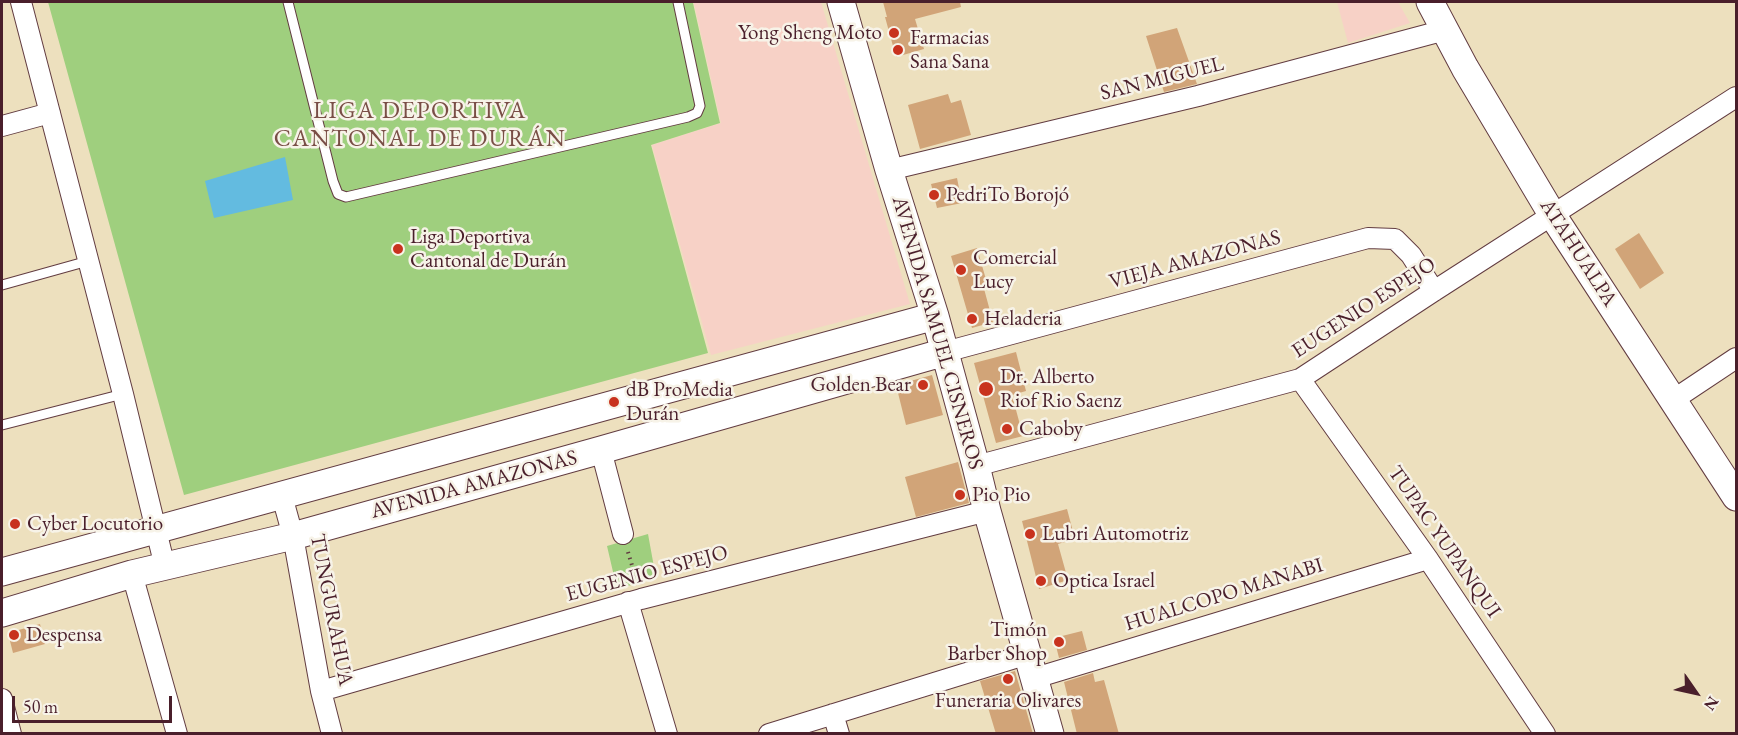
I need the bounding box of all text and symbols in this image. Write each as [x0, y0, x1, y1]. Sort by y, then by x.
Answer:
place label: Yong Sheng Moto [738, 20, 882, 46]
place label: Farmacias Sana Sana [910, 25, 989, 75]
marker: Yong Sheng Moto [887, 26, 901, 40]
marker: Farmacias Sana Sana [891, 43, 905, 57]
street label: SAN MIGUEL [1098, 52, 1226, 106]
district label: LIGA DEPORTIVA CANTONAL DE DURÁN [274, 97, 566, 153]
place label: PedriTo Borojó [946, 182, 1069, 208]
marker: PedriTo Borojó [927, 188, 941, 202]
street label: AVENIDA SAMUEL CISNEROS [886, 193, 988, 473]
street label: ATAHUALPA [1534, 195, 1622, 311]
place label: Liga Deportiva Cantonal de Durán [410, 224, 566, 274]
street label: VIEJA AMAZONAS [1106, 225, 1284, 295]
marker: Liga Deportiva Cantonal de Durán [391, 242, 405, 256]
place label: Comercial Lucy [973, 245, 1057, 295]
street label: EUGENIO ESPEJO [1287, 252, 1441, 364]
marker: Comercial Lucy [954, 263, 968, 277]
place label: Heladeria [984, 306, 1062, 332]
marker: Heladeria [965, 312, 979, 326]
place label: Dr. Alberto Riof Rio Saenz [1000, 364, 1121, 414]
place label: Golden Bear [811, 372, 911, 398]
place label: dB ProMedia Durán [626, 377, 733, 427]
marker: Golden Bear [916, 378, 930, 392]
marker: Dr. Alberto Riof Rio Saenz [977, 380, 995, 398]
marker: dB ProMedia Durán [607, 395, 621, 409]
place label: Caboby [1019, 416, 1083, 442]
marker: Caboby [1000, 422, 1014, 436]
street label: AVENIDA AMAZONAS [368, 445, 580, 525]
street label: TUPAC YUPANQUI [1382, 461, 1506, 623]
place label: Pio Pio [972, 482, 1030, 508]
marker: Pio Pio [953, 488, 967, 502]
place label: Cyber Locutorio [27, 511, 163, 537]
marker: Cyber Locutorio [8, 517, 22, 531]
place label: Lubri Automotriz [1042, 521, 1188, 547]
marker: Lubri Automotriz [1023, 527, 1037, 541]
street label: TUNGURAHUA [304, 532, 358, 688]
street label: EUGENIO ESPEJO [563, 540, 731, 608]
street label: HUALCOPO MANABI [1122, 553, 1326, 637]
place label: Optica Israel [1053, 568, 1155, 594]
marker: Optica Israel [1034, 574, 1048, 588]
place label: Timón Barber Shop [947, 617, 1047, 667]
place label: Despensa [26, 622, 102, 648]
marker: Despensa [7, 628, 21, 642]
marker: Timón Barber Shop [1052, 635, 1066, 649]
north arrow [1666, 663, 1726, 723]
marker: Funeraria Olivares [1001, 672, 1015, 686]
scale bar [15, 684, 176, 722]
place label: Funeraria Olivares [935, 688, 1081, 714]
text: N [1699, 692, 1724, 715]
text: 50 m [23, 695, 58, 718]

